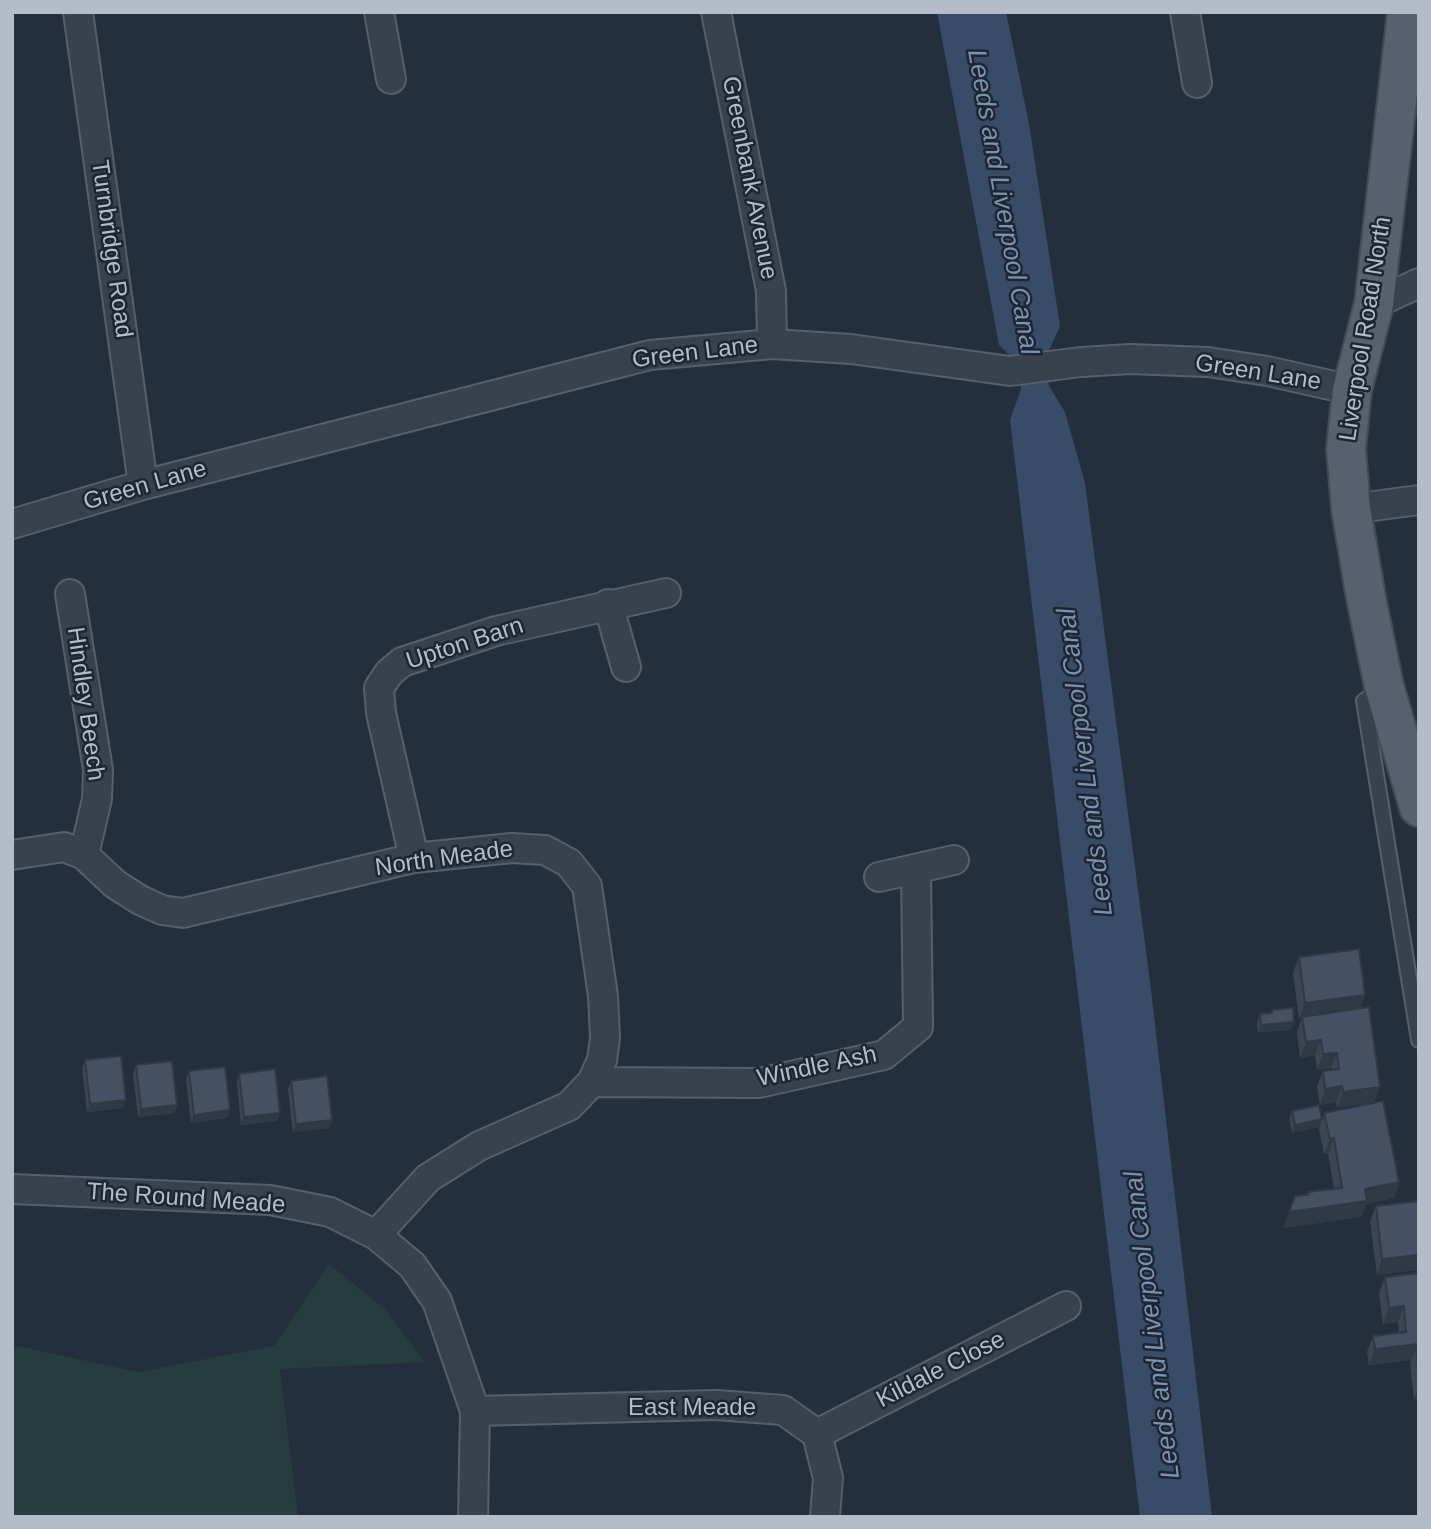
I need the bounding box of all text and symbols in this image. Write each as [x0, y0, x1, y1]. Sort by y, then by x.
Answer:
water label: Leeds and Liverpool Canal [960, 47, 1044, 357]
street label: Greenbank Avenue [715, 74, 783, 282]
street label: Turnbridge Road [84, 158, 138, 340]
street label: Liverpool Road North [1334, 215, 1398, 443]
street label: Green Lane [630, 331, 760, 375]
street label: Green Lane [1193, 349, 1323, 397]
street label: Green Lane [80, 455, 210, 517]
water label: Leeds and Liverpool Canal [1052, 607, 1120, 917]
street label: Upton Barn [403, 612, 527, 676]
street label: Hindley Beech [60, 625, 110, 783]
street label: North Meade [373, 835, 515, 883]
street label: Windle Ash [755, 1040, 879, 1094]
water label: Leeds and Liverpool Canal [1119, 1170, 1187, 1480]
street label: The Round Meade [86, 1178, 286, 1220]
street label: Kildale Close [872, 1325, 1010, 1415]
street label: East Meade [628, 1394, 756, 1422]

